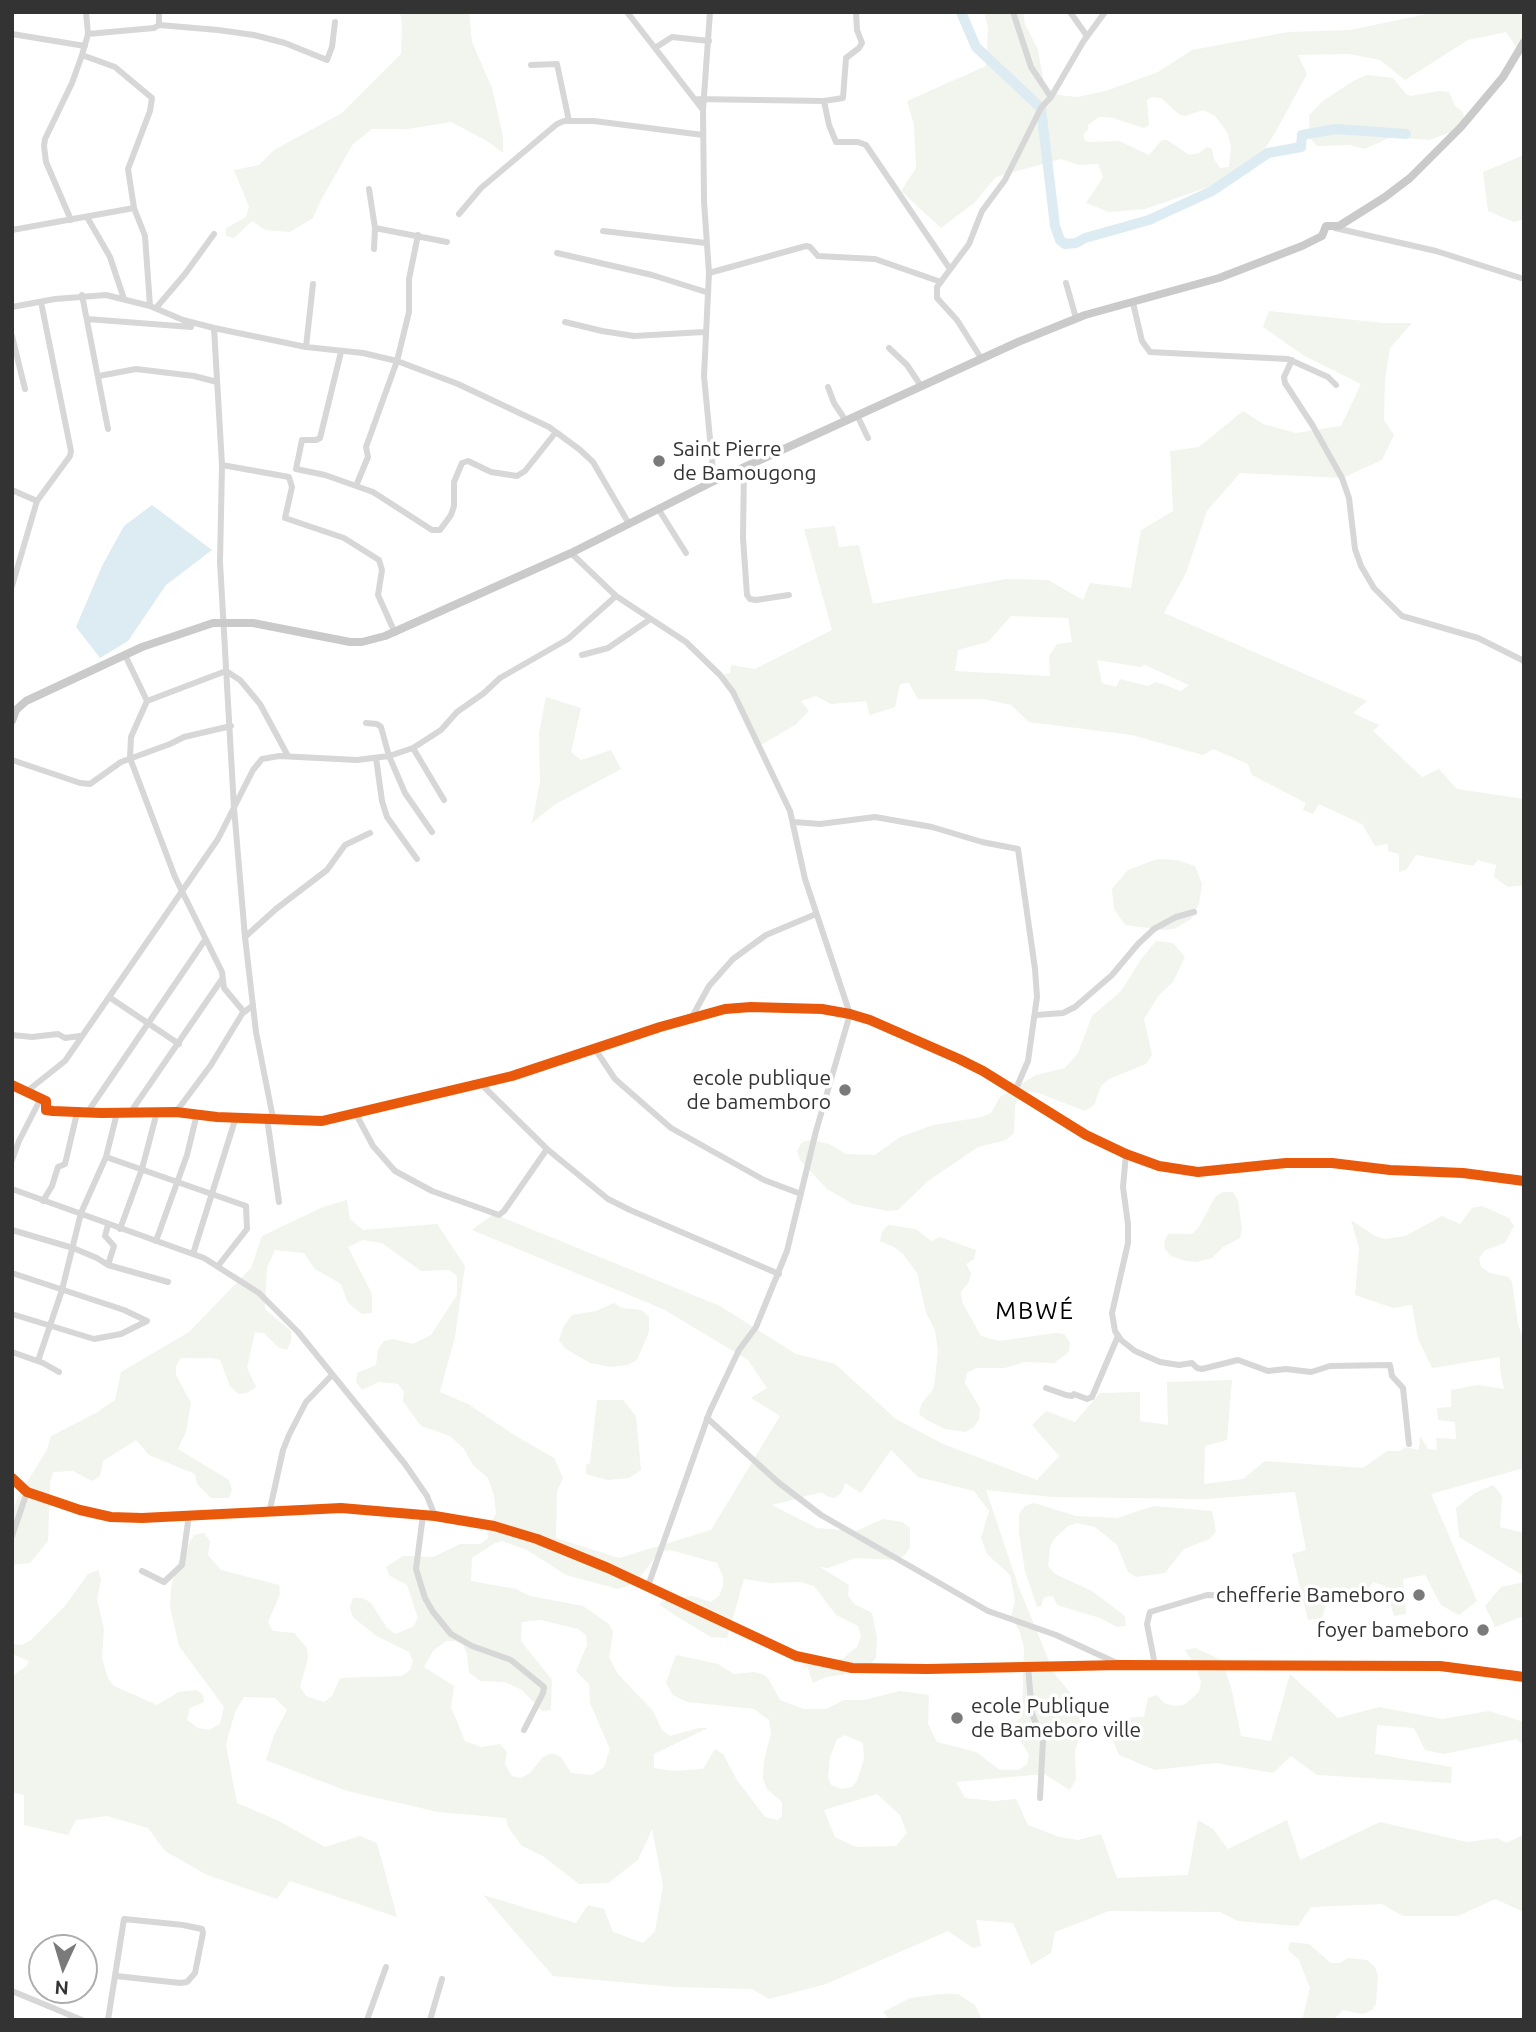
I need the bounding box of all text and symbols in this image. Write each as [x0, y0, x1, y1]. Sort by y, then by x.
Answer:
place label: Saint Pierre de Bamougong [673, 436, 817, 486]
marker: Saint Pierre de Bamougong [651, 453, 667, 469]
place label: ecole publique de bamemboro [687, 1065, 831, 1115]
marker: ecole publique de bamemboro [837, 1082, 853, 1098]
district label: MBWÉ [996, 1297, 1074, 1325]
place label: chefferie Bameboro [1216, 1582, 1405, 1608]
marker: chefferie Bameboro [1411, 1587, 1427, 1603]
place label: foyer bameboro [1317, 1617, 1469, 1643]
marker: foyer bameboro [1475, 1622, 1491, 1638]
place label: ecole Publique de Bameboro ville [971, 1693, 1141, 1743]
marker: ecole Publique de Bameboro ville [949, 1710, 965, 1726]
north arrow [28, 1934, 98, 2004]
text: N [54, 1976, 70, 1999]

